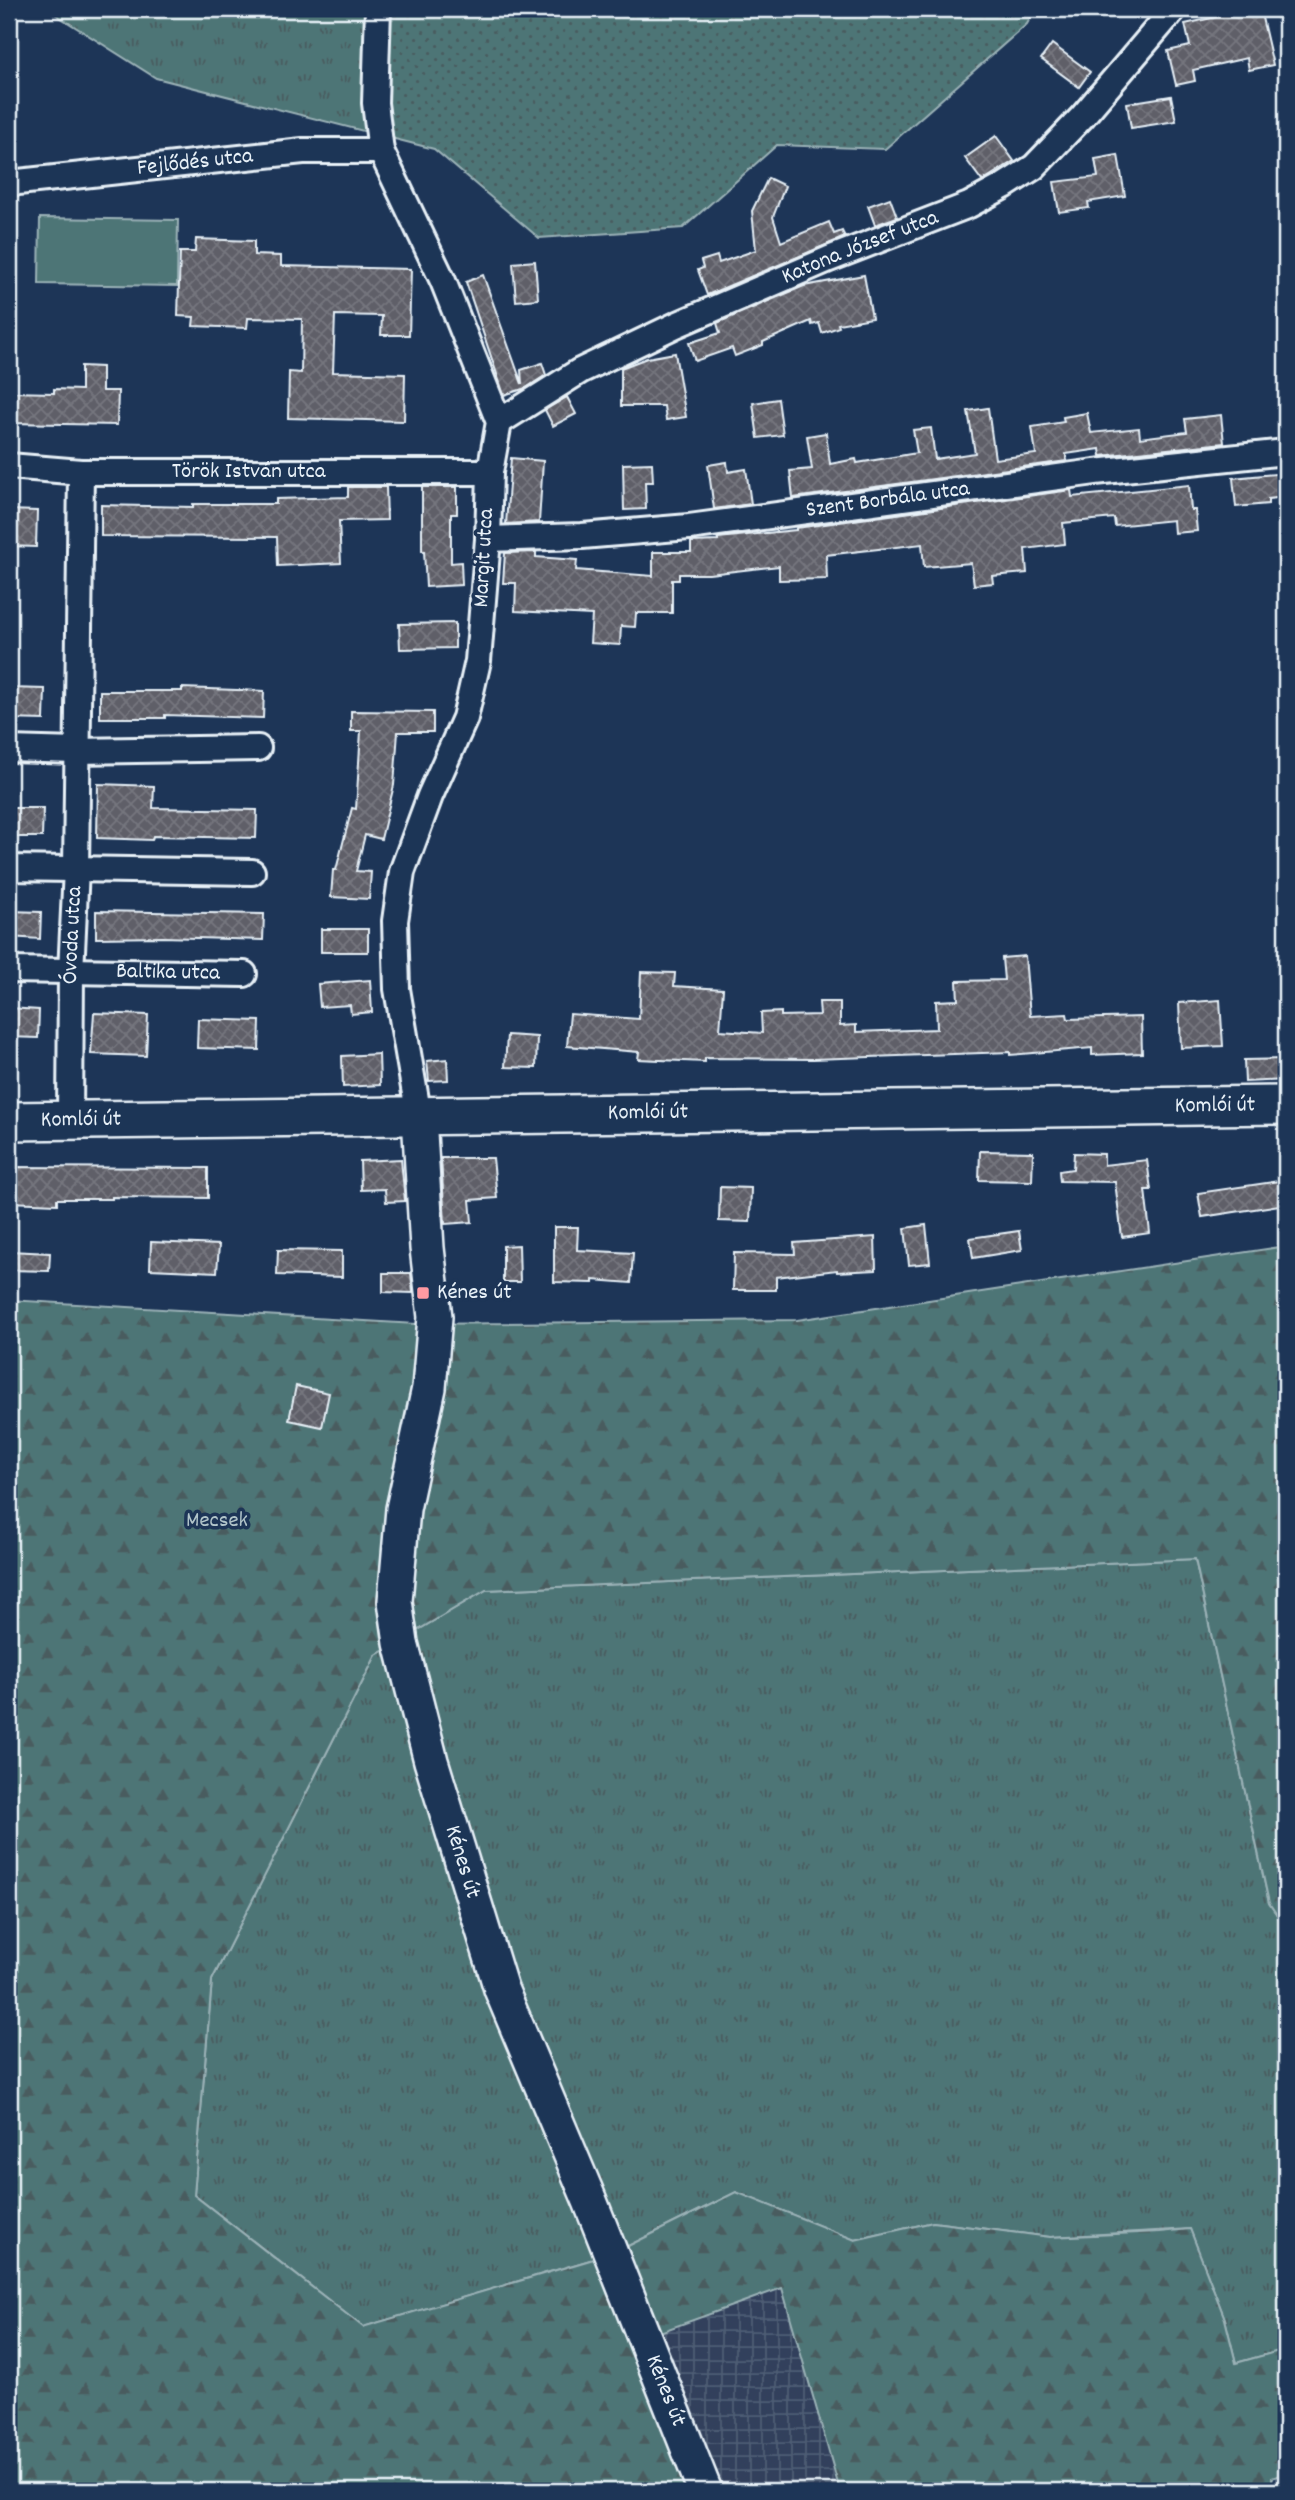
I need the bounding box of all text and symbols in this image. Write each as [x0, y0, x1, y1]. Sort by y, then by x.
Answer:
street label: Fejlődés utca [135, 140, 256, 185]
street label: Katona József utca [777, 201, 944, 294]
street label: Török István utca [172, 456, 327, 489]
street label: Szent Borbála utca [804, 473, 973, 527]
street label: Margit utca [466, 506, 504, 608]
street label: Óvoda utca [54, 884, 92, 984]
street label: Baltika utca [116, 955, 221, 990]
street label: Komlói út [1175, 1089, 1255, 1123]
street label: Komlói út [608, 1096, 688, 1130]
street label: Komlói út [41, 1103, 121, 1137]
place label: Kénes út [437, 1277, 512, 1310]
marker: Kénes út [415, 1285, 431, 1301]
park label: Mecsek [186, 1505, 248, 1538]
street label: Kénes út [435, 1822, 489, 1903]
street label: Kénes út [636, 2350, 694, 2432]

